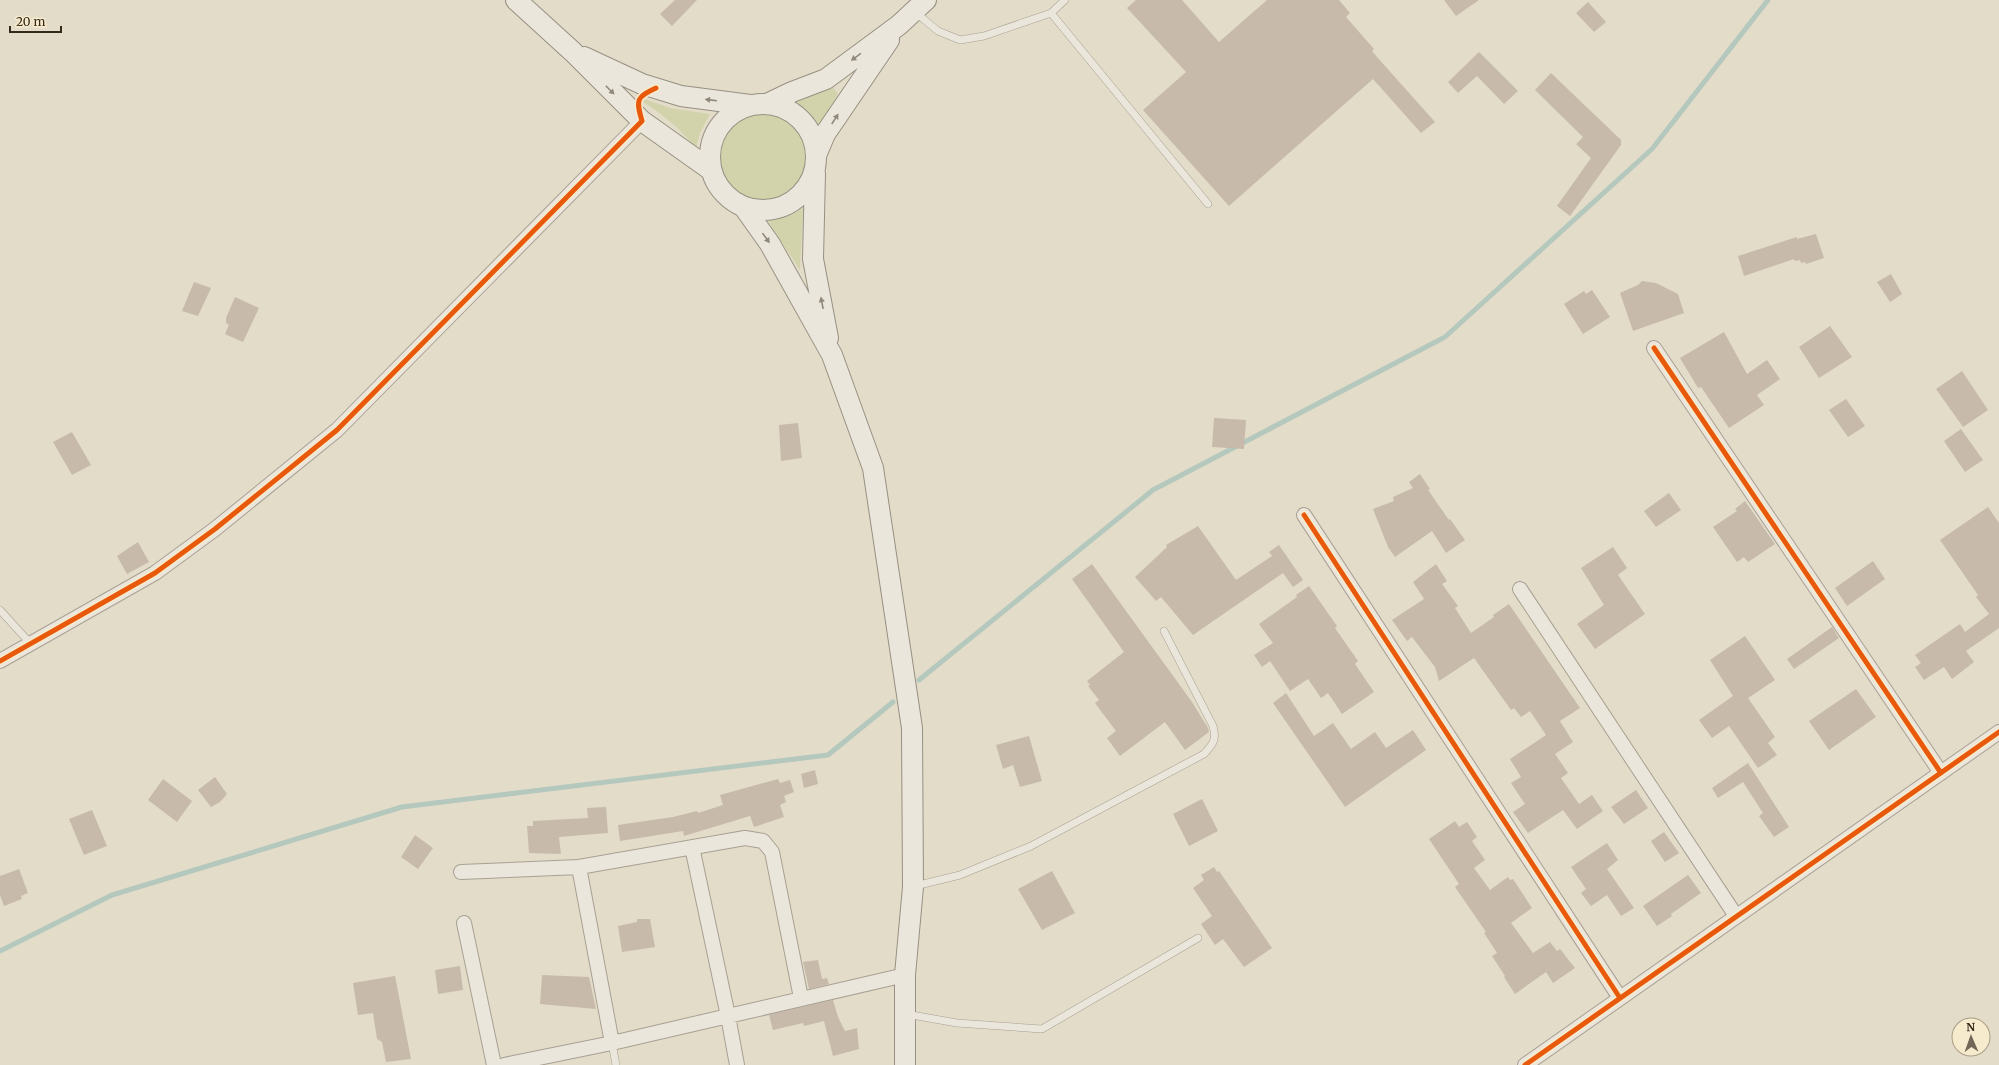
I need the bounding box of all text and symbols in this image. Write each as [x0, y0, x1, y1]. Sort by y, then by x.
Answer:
scale bar [10, 8, 61, 34]
text: 20 m [16, 14, 45, 29]
one-way arrow [851, 52, 862, 61]
one-way arrow [605, 85, 615, 95]
one-way arrow [705, 97, 717, 103]
one-way arrow [832, 113, 839, 124]
one-way arrow [762, 233, 770, 243]
one-way arrow [819, 297, 825, 309]
north arrow [1951, 1017, 1991, 1057]
text: N [1966, 1020, 1976, 1034]

